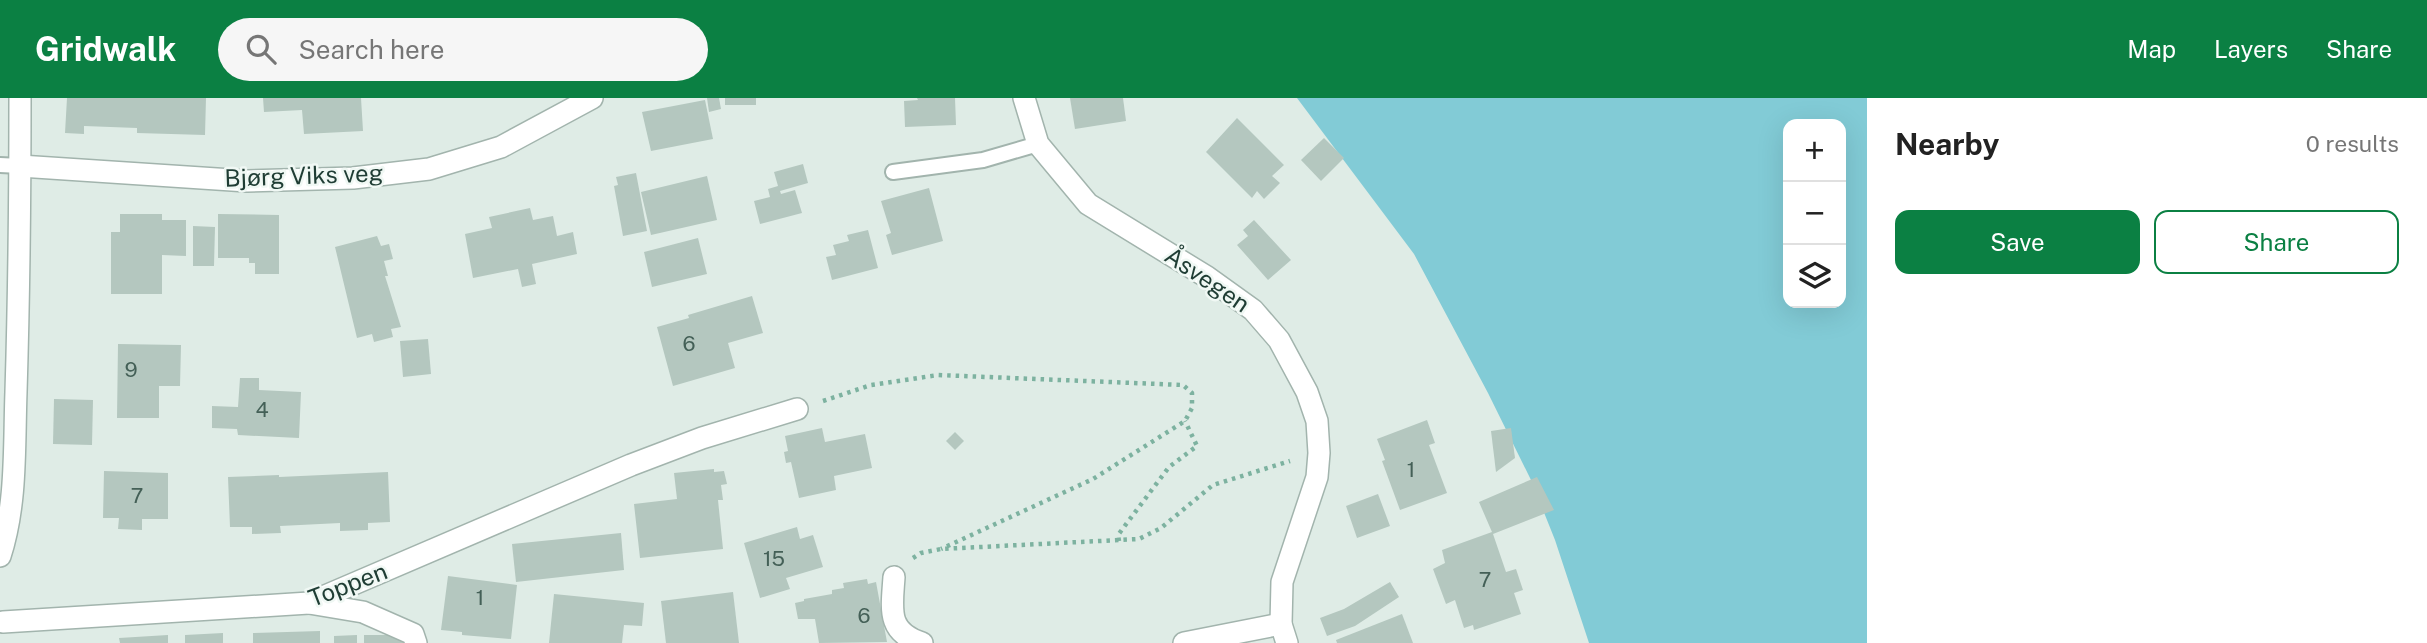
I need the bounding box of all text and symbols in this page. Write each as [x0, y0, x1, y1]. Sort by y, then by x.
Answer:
search box [218, 18, 708, 81]
text: Gridwalk [35, 30, 176, 68]
icon: search [242, 30, 280, 68]
text: Search here [298, 34, 444, 65]
text: Map [2127, 35, 2176, 63]
text: Layers [2214, 35, 2288, 63]
text: Share [2326, 35, 2392, 63]
map controls [1783, 119, 1846, 308]
button: + [1783, 119, 1846, 182]
text: Nearby [1895, 126, 1999, 162]
text: 0 results [2306, 130, 2399, 157]
street label: Bjørg Viks veg [224, 158, 384, 192]
button: − [1783, 182, 1846, 245]
button: Save [1895, 210, 2140, 274]
button: Share [2154, 210, 2399, 274]
street label: Åsvegen [1160, 240, 1256, 318]
button: layers [1783, 245, 1846, 308]
house number: 6 [682, 331, 696, 356]
house number: 9 [124, 357, 138, 382]
house number: 4 [255, 397, 269, 422]
house number: 1 [1407, 457, 1415, 482]
house number: 7 [131, 483, 143, 508]
house number: 15 [763, 546, 785, 571]
street label: Toppen [304, 556, 391, 612]
house number: 7 [1479, 567, 1491, 592]
house number: 1 [476, 585, 484, 610]
house number: 6 [857, 603, 871, 628]

